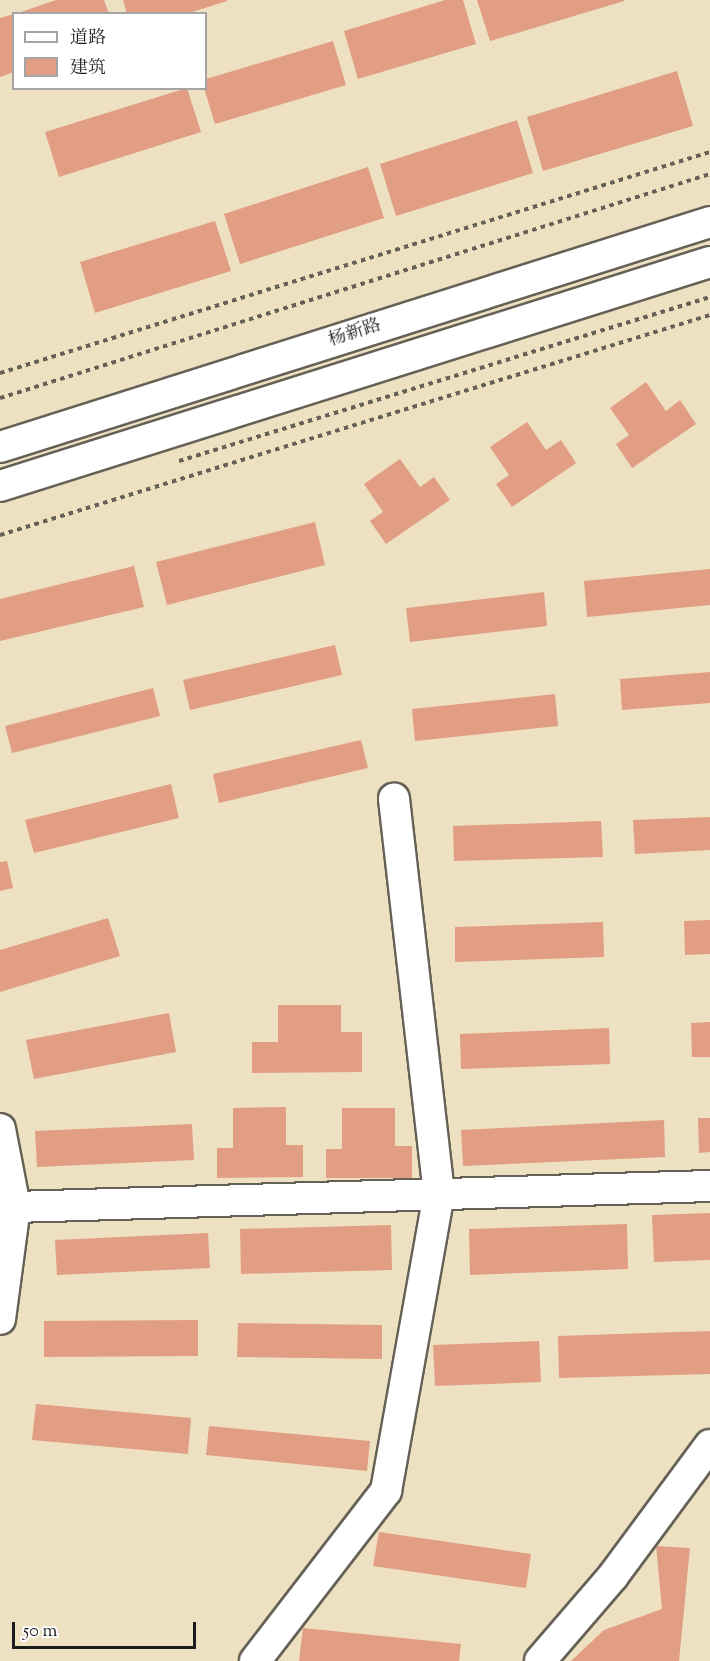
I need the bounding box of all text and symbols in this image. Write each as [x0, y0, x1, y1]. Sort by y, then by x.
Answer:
legend [12, 12, 207, 90]
text: 道路 [70, 26, 106, 52]
text: 建筑 [70, 56, 106, 82]
street label: 杨新路 [326, 315, 384, 353]
scale bar [15, 1610, 200, 1648]
text: 50 m [23, 1619, 57, 1645]

